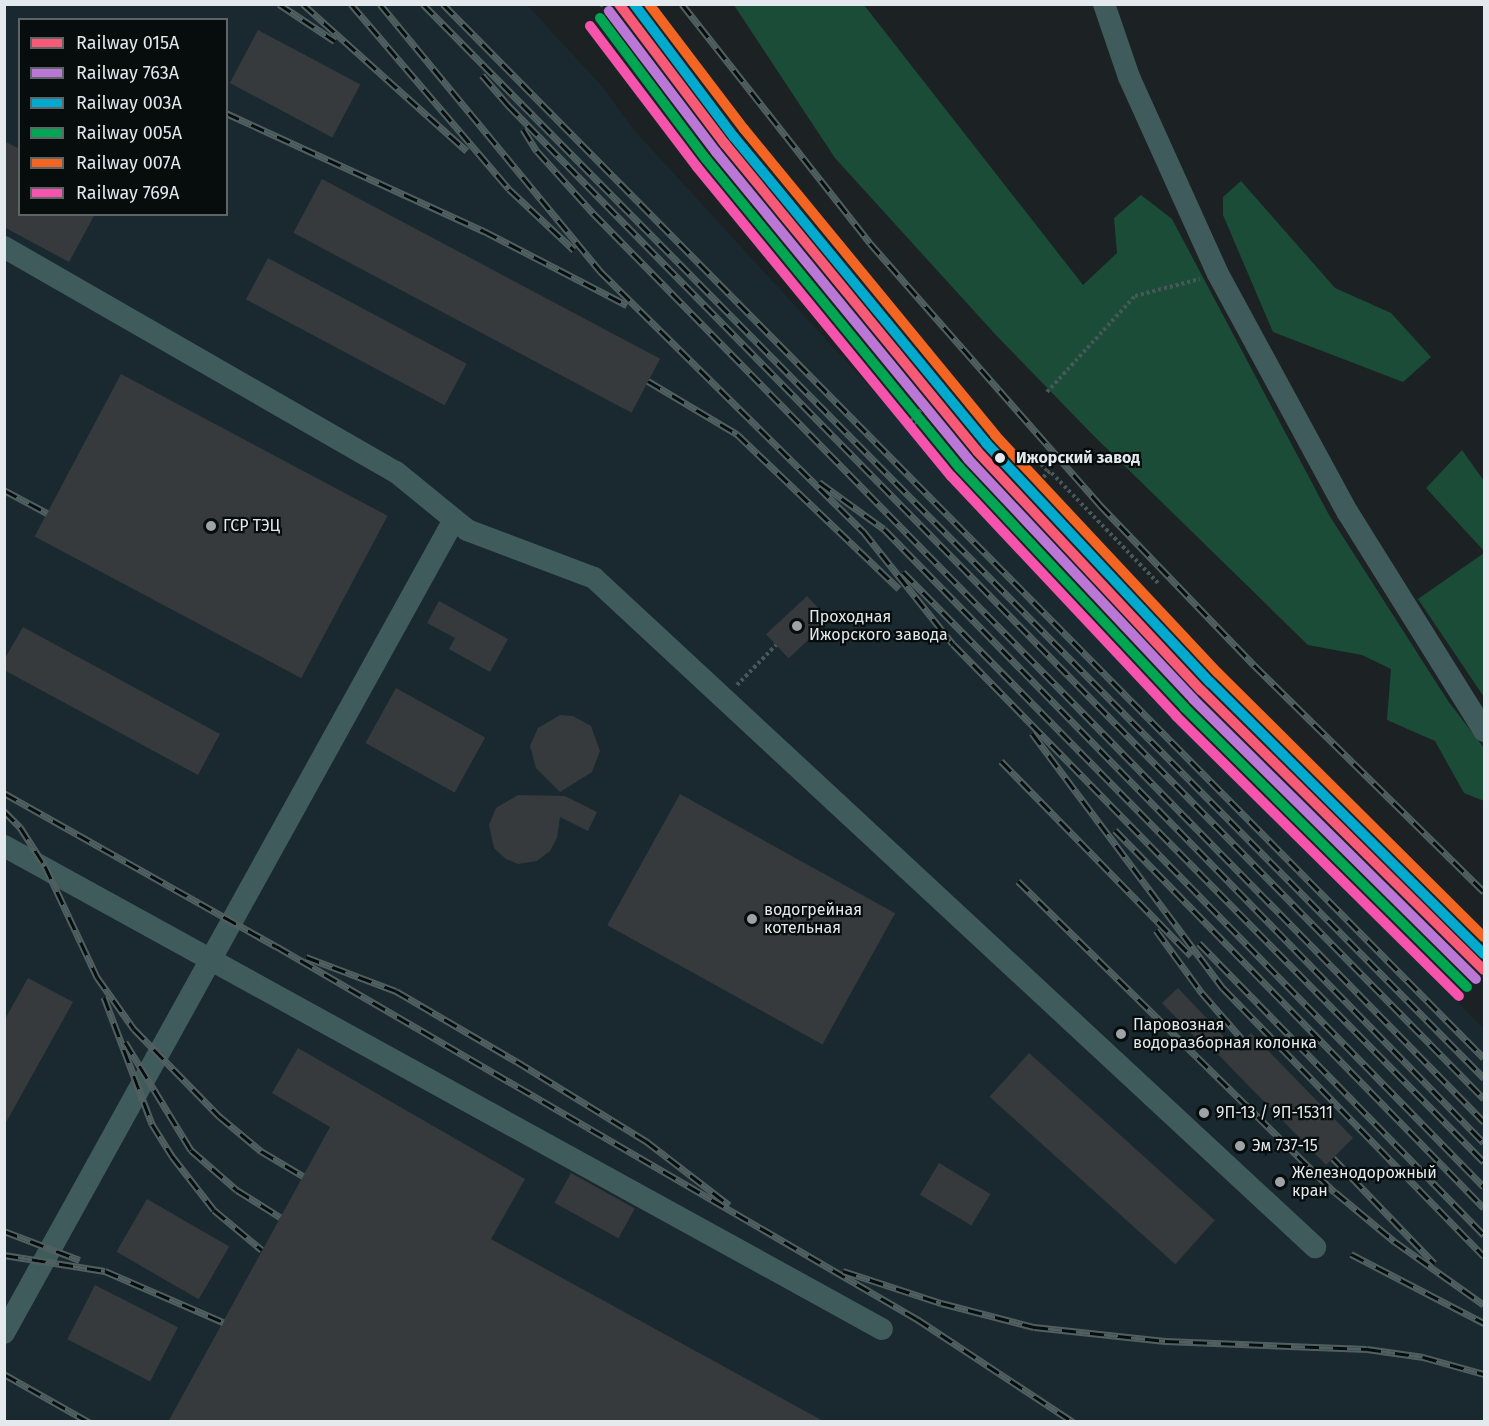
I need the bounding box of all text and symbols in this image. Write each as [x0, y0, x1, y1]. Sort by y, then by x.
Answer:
legend [18, 18, 228, 216]
text: Railway 015А [76, 32, 179, 54]
text: Railway 763А [76, 62, 179, 84]
text: Railway 003А [76, 92, 182, 114]
text: Railway 005А [76, 122, 182, 144]
text: Railway 007А [76, 152, 181, 174]
text: Railway 769А [76, 182, 179, 204]
marker: Ижорский завод [989, 447, 1011, 469]
place label: Ижорский завод [1016, 448, 1140, 468]
place label: ГСР ТЭЦ [223, 516, 280, 536]
marker: ГСР ТЭЦ [204, 519, 218, 533]
place label: Проходная Ижорского завода [809, 607, 948, 645]
marker: Проходная Ижорского завода [790, 619, 804, 633]
place label: водогрейная котельная [764, 900, 862, 938]
marker: водогрейная котельная [745, 912, 759, 926]
place label: Паровозная водоразборная колонка [1133, 1015, 1317, 1053]
marker: Паровозная водоразборная колонка [1114, 1027, 1128, 1041]
place label: 9П-13 / 9П-15311 [1216, 1103, 1333, 1123]
marker: 9П-13 / 9П-15311 [1197, 1106, 1211, 1120]
place label: Эм 737-15 [1252, 1136, 1318, 1156]
marker: Эм 737-15 [1233, 1139, 1247, 1153]
place label: Железнодорожный кран [1292, 1163, 1437, 1201]
marker: Железнодорожный кран [1273, 1175, 1287, 1189]

